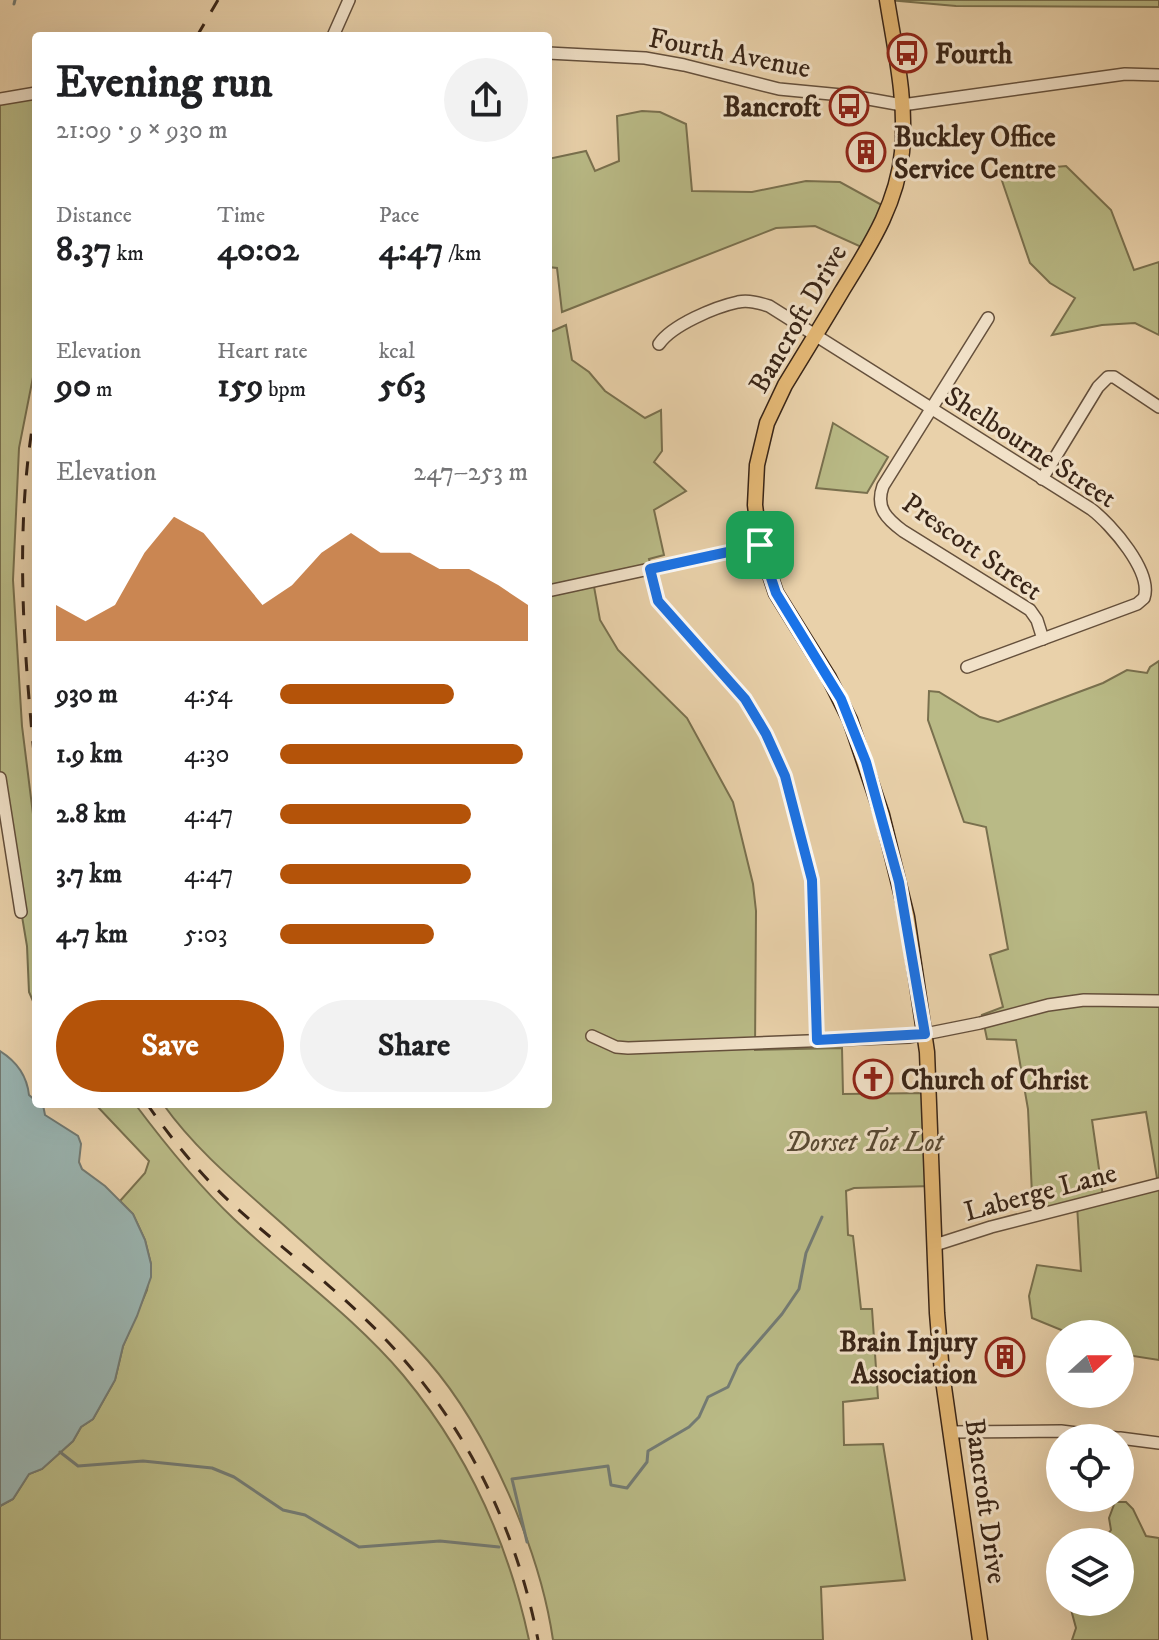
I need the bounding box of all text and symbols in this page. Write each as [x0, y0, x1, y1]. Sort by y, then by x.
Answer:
street label: Fourth Avenue [646, 21, 814, 86]
bus stop icon: Fourth [886, 32, 928, 74]
place label: Fourth [935, 37, 1013, 72]
text: Evening run [56, 56, 273, 111]
button: share [444, 58, 528, 142]
bus stop icon: Bancroft [828, 85, 870, 127]
place label: Bancroft [723, 90, 821, 125]
text: 21:09 · 9 × 930 m [56, 114, 228, 147]
place label: Buckley Office Service Centre [894, 120, 1056, 187]
building icon: Buckley Office Service Centre [845, 131, 887, 173]
text: Distance [56, 202, 132, 229]
text: Time [217, 202, 265, 229]
text: Pace [379, 202, 419, 229]
text: 8.37 [56, 229, 112, 271]
text: 40:02 [217, 229, 299, 271]
text: 4:47 [379, 229, 443, 271]
street label: Bancroft Drive [742, 238, 855, 400]
text: km [112, 240, 144, 267]
text: /km [443, 240, 482, 267]
text: Elevation [56, 338, 141, 365]
text: Heart rate [217, 338, 308, 365]
text: kcal [379, 338, 415, 365]
text: 90 [56, 365, 91, 407]
text: 159 [217, 365, 263, 407]
text: 563 [379, 365, 426, 407]
text: m [91, 376, 113, 403]
text: bpm [263, 376, 306, 403]
street label: Shelbourne Street [937, 379, 1123, 516]
text: Elevation [56, 456, 157, 489]
text: 247–253 m [413, 456, 528, 489]
street label: Prescott Street [895, 486, 1049, 608]
pin [726, 511, 794, 579]
icon: arrive [738, 523, 782, 567]
text: 930 m [56, 678, 118, 711]
text: 4:54 [184, 678, 232, 711]
text: 1.9 km [56, 738, 123, 771]
text: 4:30 [184, 738, 229, 771]
text: 2.8 km [56, 798, 126, 831]
text: 4:47 [184, 798, 234, 831]
text: 3.7 km [56, 858, 122, 891]
text: 4:47 [184, 858, 234, 891]
text: 4.7 km [56, 918, 128, 951]
text: 5:03 [184, 918, 227, 951]
button: Save [56, 1000, 284, 1092]
button: Share [300, 1000, 528, 1092]
church icon: Church of Christ [852, 1058, 894, 1100]
place label: Church of Christ [901, 1063, 1088, 1098]
park label: Dorset Tot Lot [785, 1125, 945, 1160]
street label: Laberge Lane [960, 1155, 1121, 1230]
north arrow [1046, 1320, 1134, 1408]
map controls [1046, 1320, 1134, 1616]
place label: Brain Injury Association [839, 1325, 978, 1392]
building icon: Brain Injury Association [984, 1336, 1026, 1378]
street label: Bancroft Drive [957, 1416, 1014, 1586]
button: locate [1046, 1424, 1134, 1512]
button: layers [1046, 1528, 1134, 1616]

